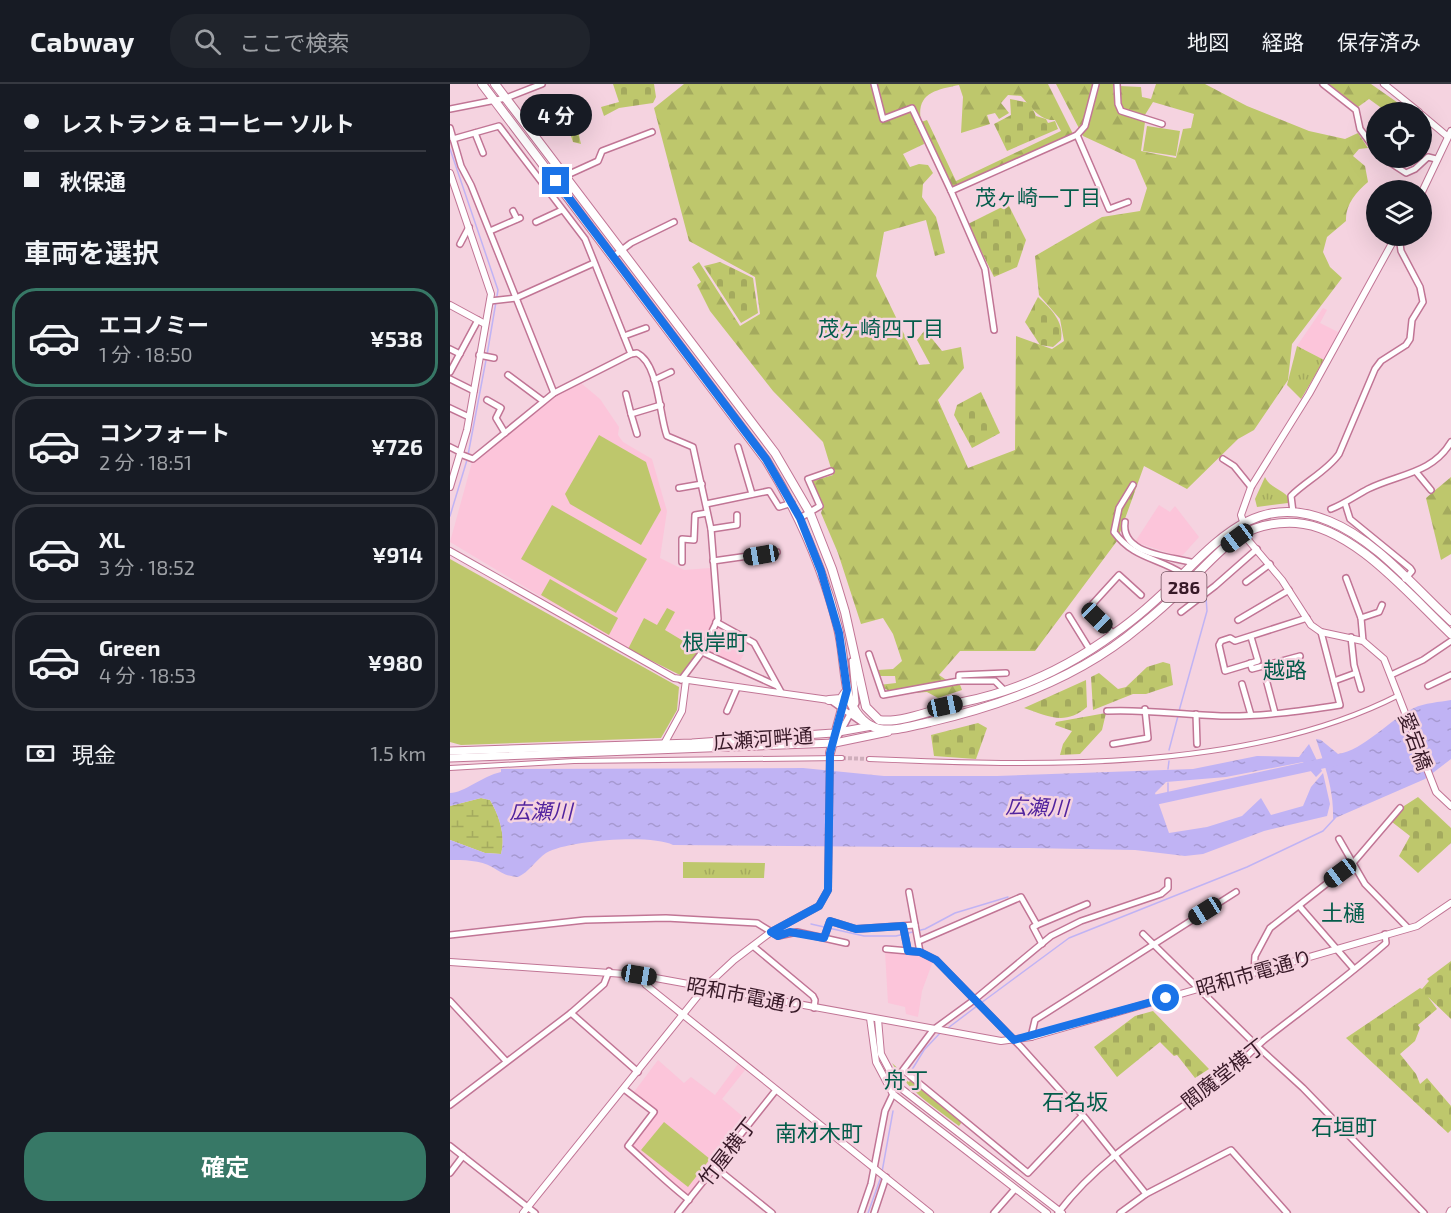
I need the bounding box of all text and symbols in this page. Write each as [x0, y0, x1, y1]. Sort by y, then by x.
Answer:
search box [170, 14, 590, 68]
text: Cabway [30, 24, 134, 58]
icon: search [191, 25, 224, 58]
text: ここで検索 [239, 29, 349, 55]
text: 地図 [1187, 29, 1229, 54]
text: 経路 [1262, 29, 1304, 54]
text: 保存済み [1337, 29, 1421, 54]
callout: 4 分 [520, 94, 592, 136]
map controls [1366, 102, 1432, 246]
button: locate [1366, 102, 1432, 168]
text: 4 分 [537, 103, 575, 127]
text: レストラン & コーヒー ソルト [60, 110, 355, 136]
route end [542, 167, 569, 194]
text: 秋保通 [60, 168, 126, 194]
button: layers [1366, 180, 1432, 246]
district label: 茂ヶ崎一丁目 [975, 184, 1101, 209]
text: 車両を選択 [24, 236, 159, 268]
icon: car [27, 311, 81, 365]
text: エコノミー [99, 311, 209, 337]
district label: 茂ヶ崎四丁目 [818, 315, 944, 340]
text: ¥538 [370, 325, 423, 351]
text: 1 分 · 18:50 [99, 342, 193, 366]
icon: car [27, 419, 81, 473]
text: コンフォート [99, 419, 230, 445]
text: ¥726 [371, 433, 423, 459]
text: 2 分 · 18:51 [99, 450, 192, 474]
car [1217, 520, 1257, 556]
text: XL [99, 526, 125, 552]
icon: car [27, 527, 81, 581]
text: ¥914 [372, 541, 423, 567]
car [742, 543, 780, 567]
text: 3 分 · 18:52 [99, 555, 195, 579]
road number: 286 [1162, 572, 1206, 602]
car [1078, 599, 1116, 637]
district label: 根岸町 [682, 628, 748, 654]
text: Green [99, 634, 161, 660]
icon: car [27, 635, 81, 689]
text: ¥980 [368, 649, 423, 675]
district label: 越路 [1263, 656, 1307, 682]
text: 4 分 · 18:53 [99, 663, 196, 687]
car [926, 693, 964, 719]
street label: 愛宕橋 [1394, 709, 1438, 773]
street label: 広瀬河畔通 [712, 723, 814, 753]
icon: cash [24, 737, 57, 770]
text: 現金 [72, 741, 116, 767]
text: 1.5 km [371, 741, 426, 765]
water label: 広瀬川 [1005, 792, 1071, 820]
water label: 広瀬川 [510, 798, 574, 823]
car [1320, 855, 1360, 891]
car [1185, 894, 1225, 928]
district label: 土樋 [1321, 899, 1365, 925]
street label: 昭和市電通り [1193, 944, 1315, 1000]
car [620, 963, 658, 987]
street label: 昭和市電通り [685, 972, 807, 1018]
route start [1152, 984, 1179, 1011]
street label: 閻魔堂横丁 [1176, 1033, 1270, 1113]
district label: 舟丁 [884, 1066, 928, 1092]
district label: 石名坂 [1042, 1088, 1108, 1114]
street label: 竹屋横丁 [693, 1112, 761, 1190]
district label: 石垣町 [1311, 1113, 1377, 1139]
district label: 南材木町 [775, 1119, 863, 1145]
button: 確定 [24, 1132, 426, 1201]

